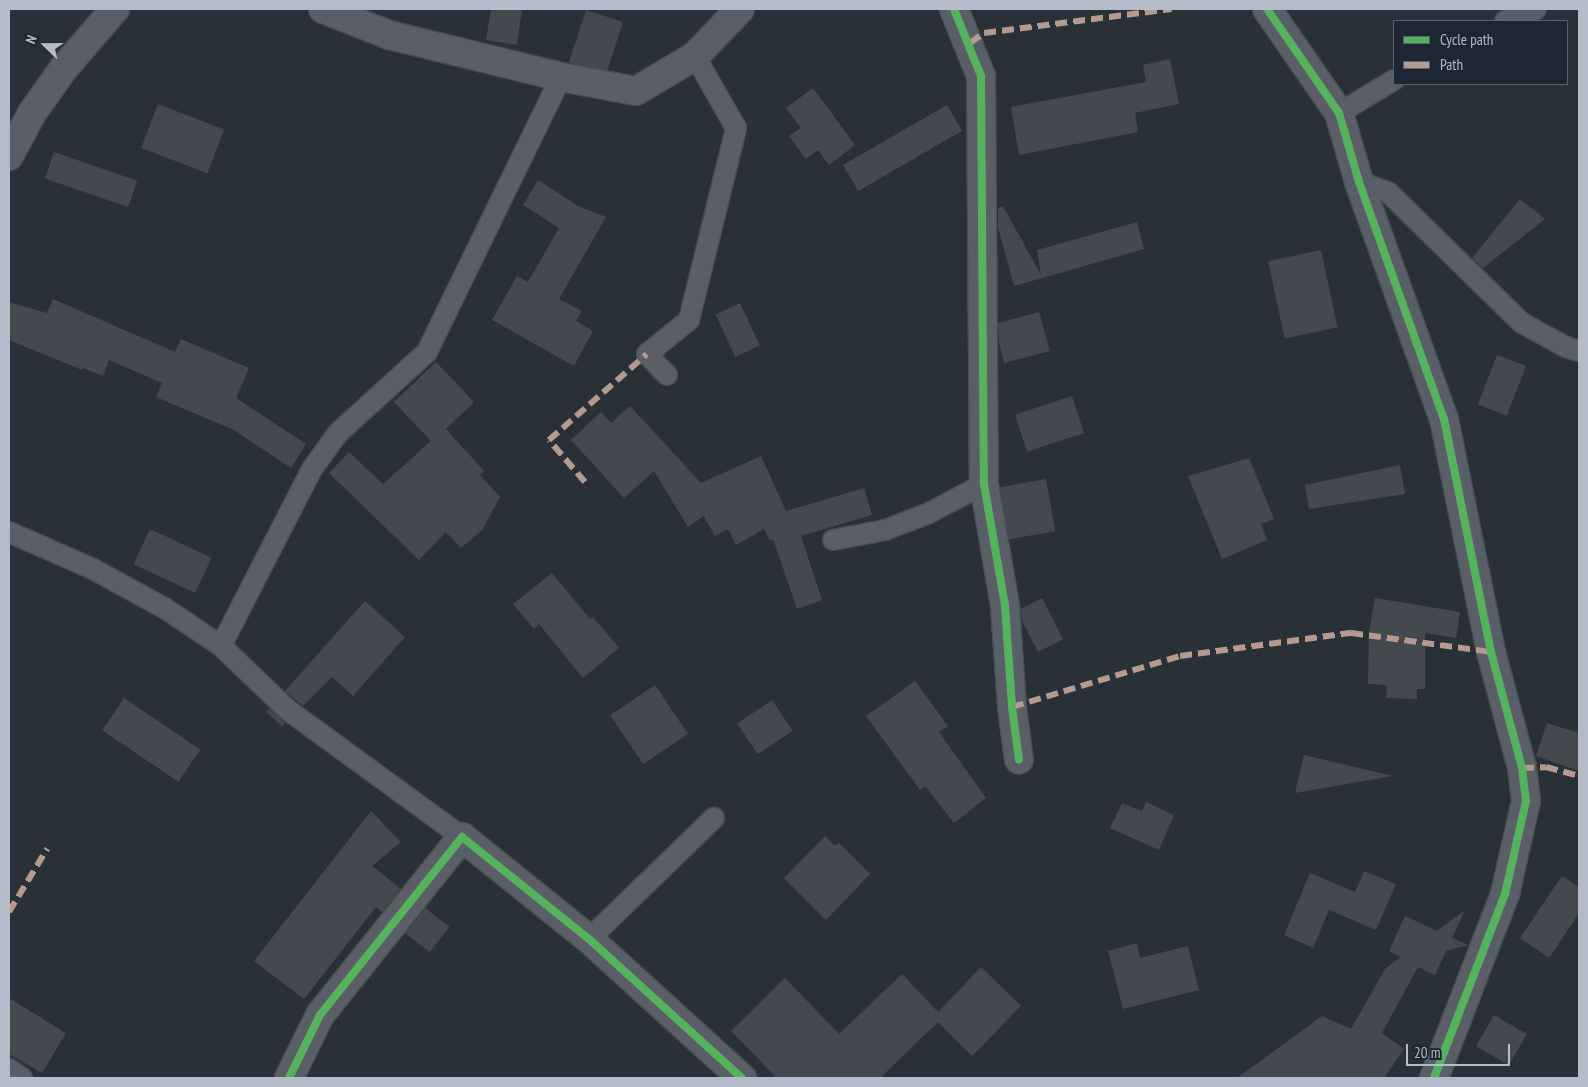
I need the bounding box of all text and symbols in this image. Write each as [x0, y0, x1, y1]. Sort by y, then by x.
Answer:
north arrow [20, 20, 70, 70]
legend [1393, 20, 1568, 85]
text: Cycle path [1440, 30, 1493, 49]
text: N [21, 33, 41, 46]
text: Path [1440, 55, 1463, 74]
scale bar [1408, 1034, 1512, 1066]
text: 20 m [1414, 1043, 1440, 1062]

